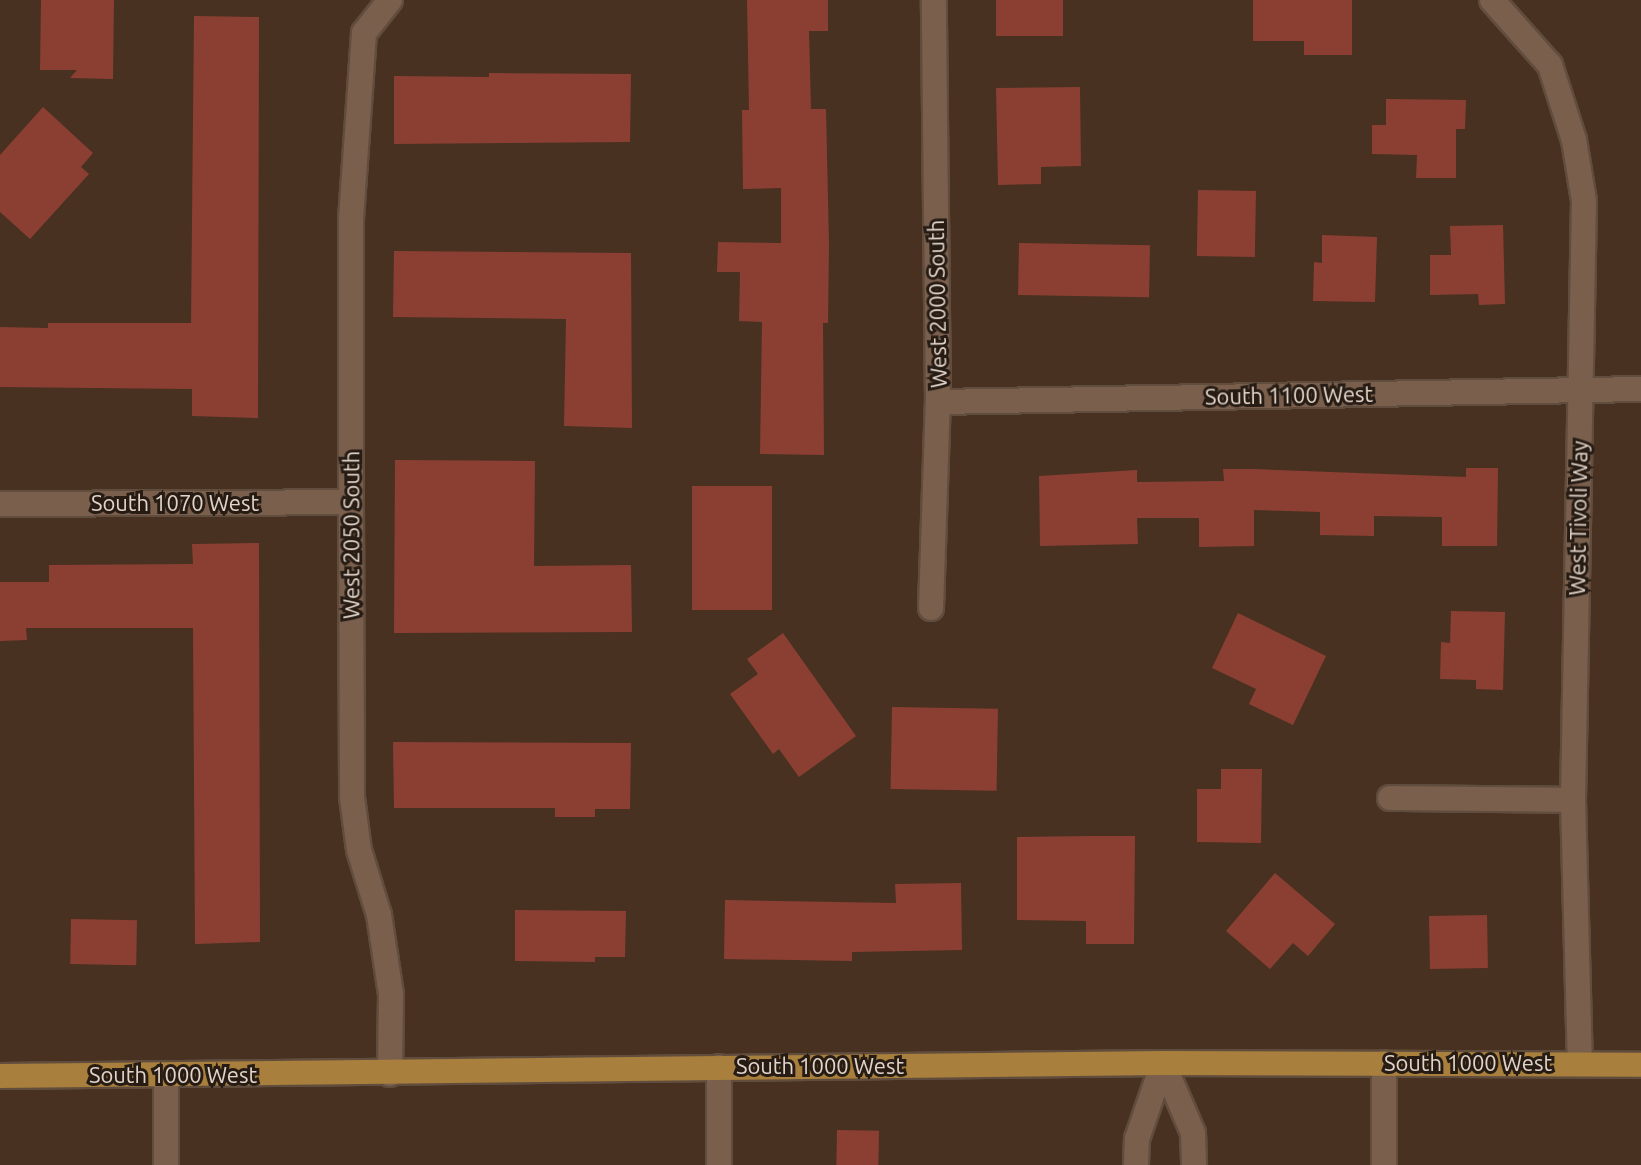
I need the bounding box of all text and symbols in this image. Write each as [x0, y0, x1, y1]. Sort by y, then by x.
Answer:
street label: West 2000 South [922, 220, 952, 388]
street label: South 1100 West [1205, 380, 1373, 410]
street label: West Tivoli Way [1563, 440, 1593, 596]
street label: West 2050 South [338, 451, 364, 619]
street label: South 1070 West [91, 490, 259, 516]
street label: South 1000 West [1384, 1050, 1552, 1076]
street label: South 1000 West [736, 1053, 904, 1079]
street label: South 1000 West [89, 1062, 257, 1088]

